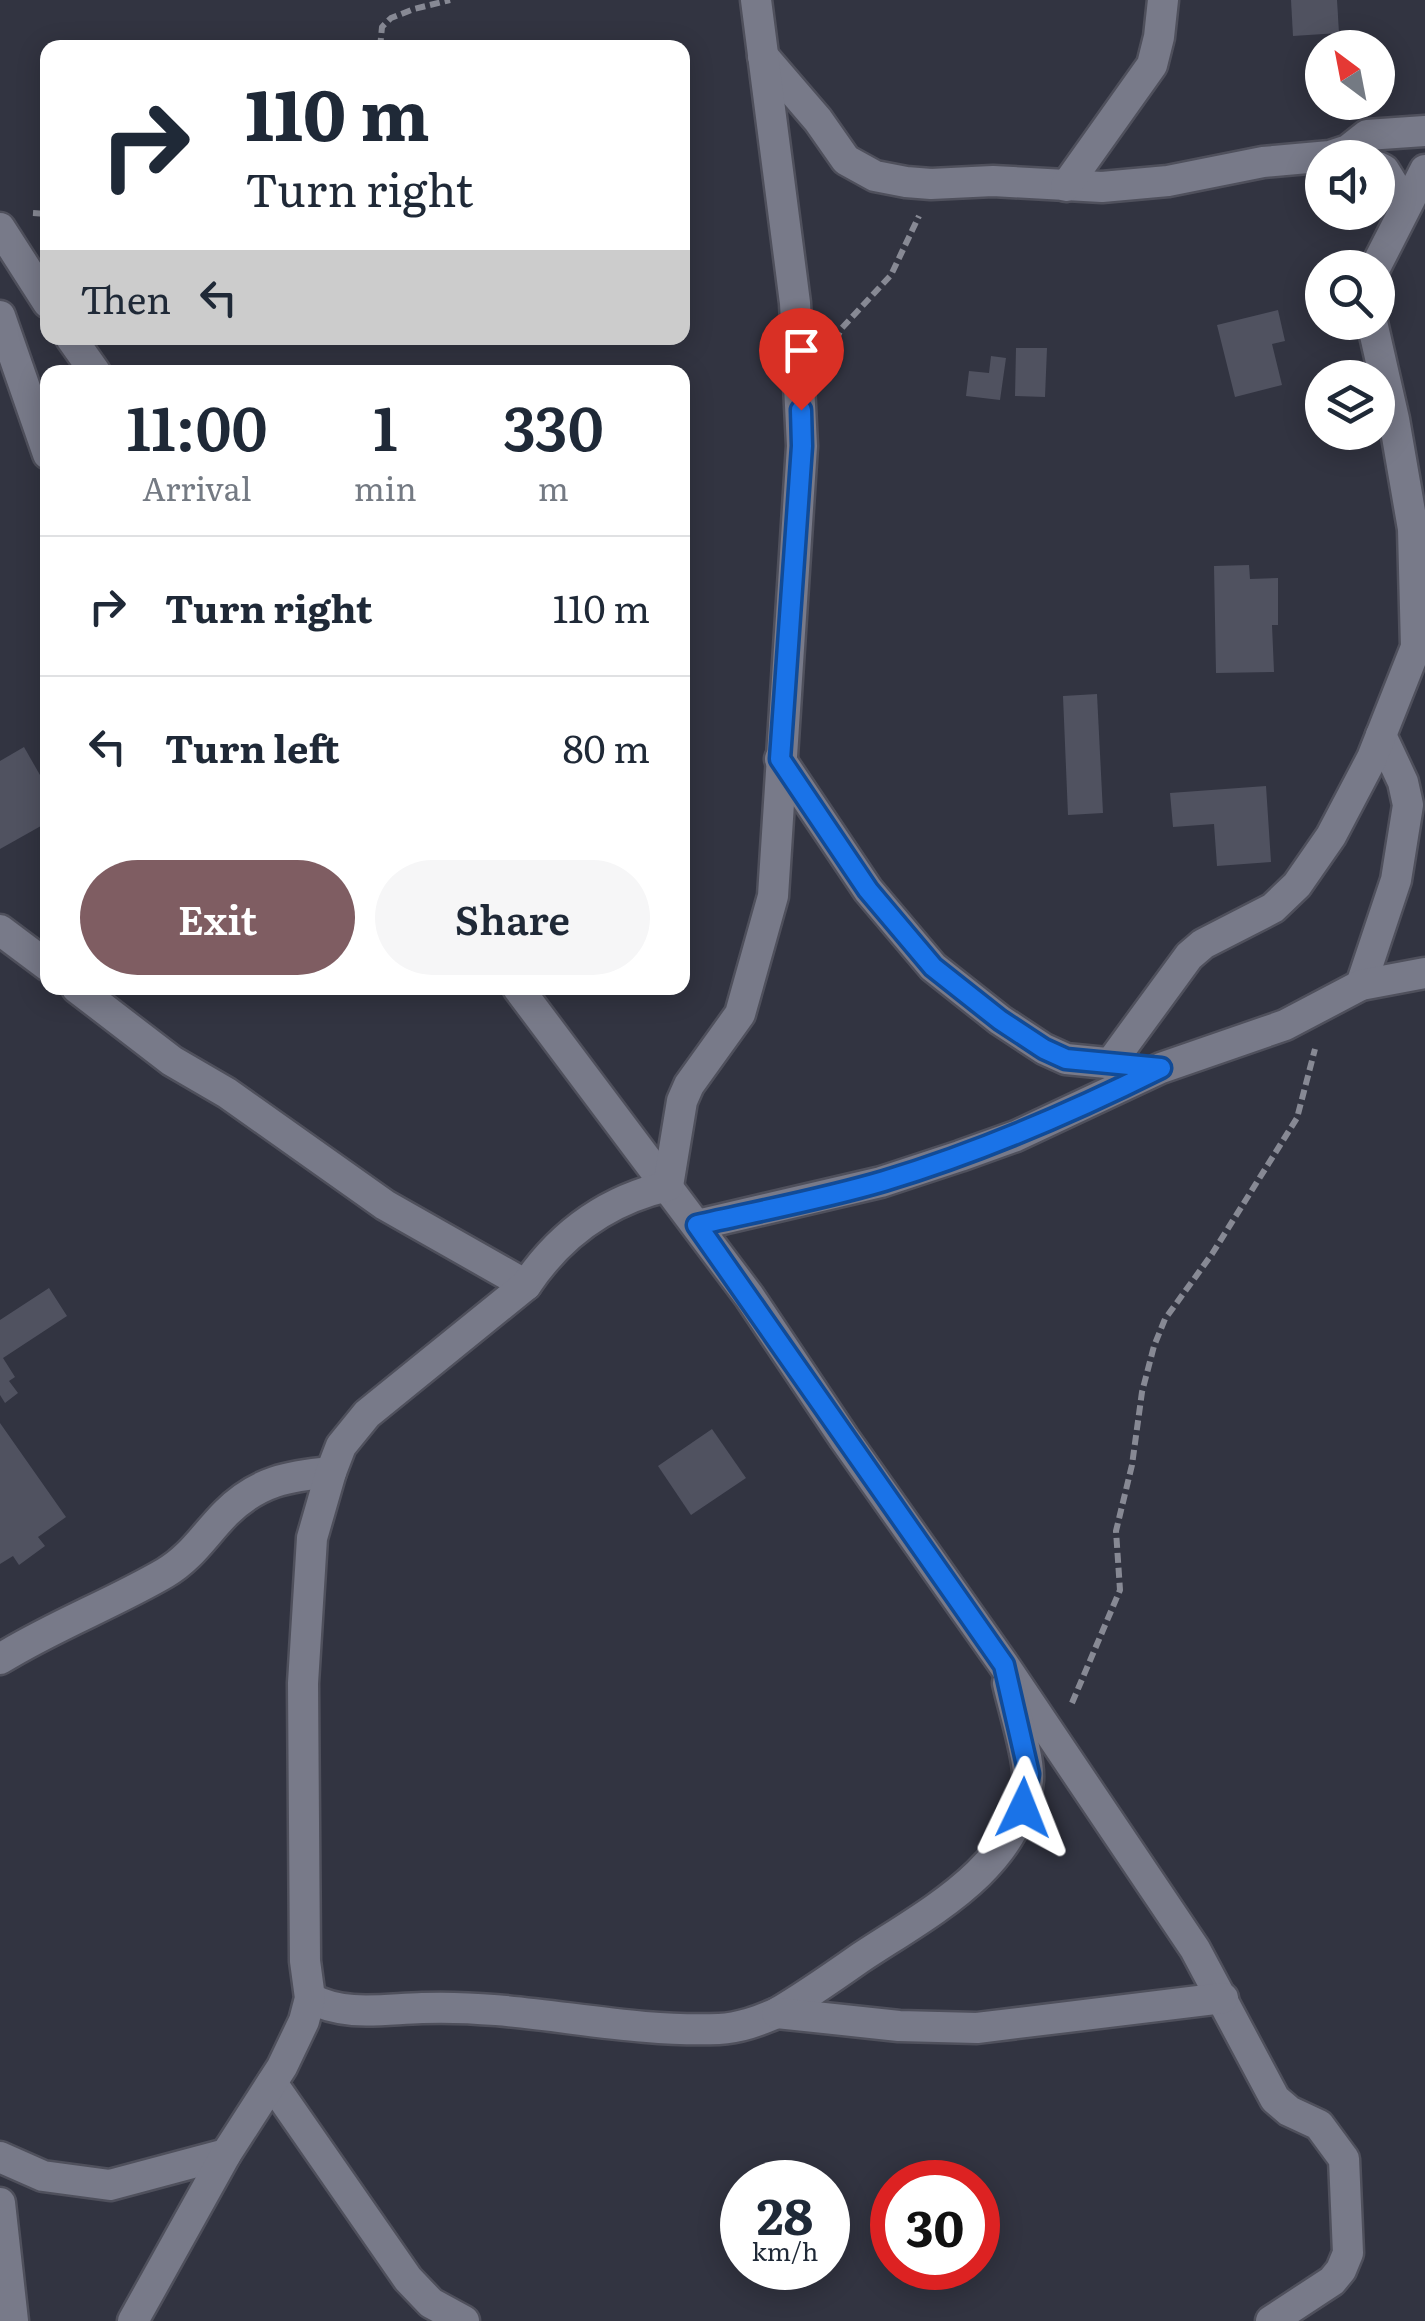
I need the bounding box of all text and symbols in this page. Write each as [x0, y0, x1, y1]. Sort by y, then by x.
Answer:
north arrow [1305, 30, 1395, 120]
map controls [1305, 30, 1395, 450]
text: 110 m [245, 59, 430, 163]
icon: right [80, 80, 210, 210]
button: sound [1305, 140, 1395, 230]
text: Turn right [245, 154, 473, 221]
button: search [1305, 250, 1395, 340]
text: Then [80, 269, 171, 326]
icon: left [191, 270, 246, 325]
pin [759, 308, 844, 411]
icon: arrive [774, 323, 829, 378]
button: layers [1305, 360, 1395, 450]
text: 11:00 [126, 380, 267, 469]
text: 1 [373, 380, 398, 469]
text: 330 [503, 380, 604, 469]
text: Arrival [142, 463, 252, 511]
text: min [354, 463, 417, 511]
text: m [538, 463, 569, 511]
text: Turn right [165, 578, 372, 635]
text: 110 m [553, 578, 650, 635]
icon: right [80, 579, 135, 634]
text: Turn left [165, 718, 340, 775]
text: 80 m [563, 718, 650, 775]
icon: left [80, 719, 135, 774]
button: Exit [80, 860, 355, 975]
button: Share [375, 860, 650, 975]
position arrow [971, 1756, 1075, 1860]
speed limit sign: 30 [870, 2160, 1000, 2290]
text: 28 [757, 2176, 813, 2250]
text: km/h [752, 2232, 818, 2269]

